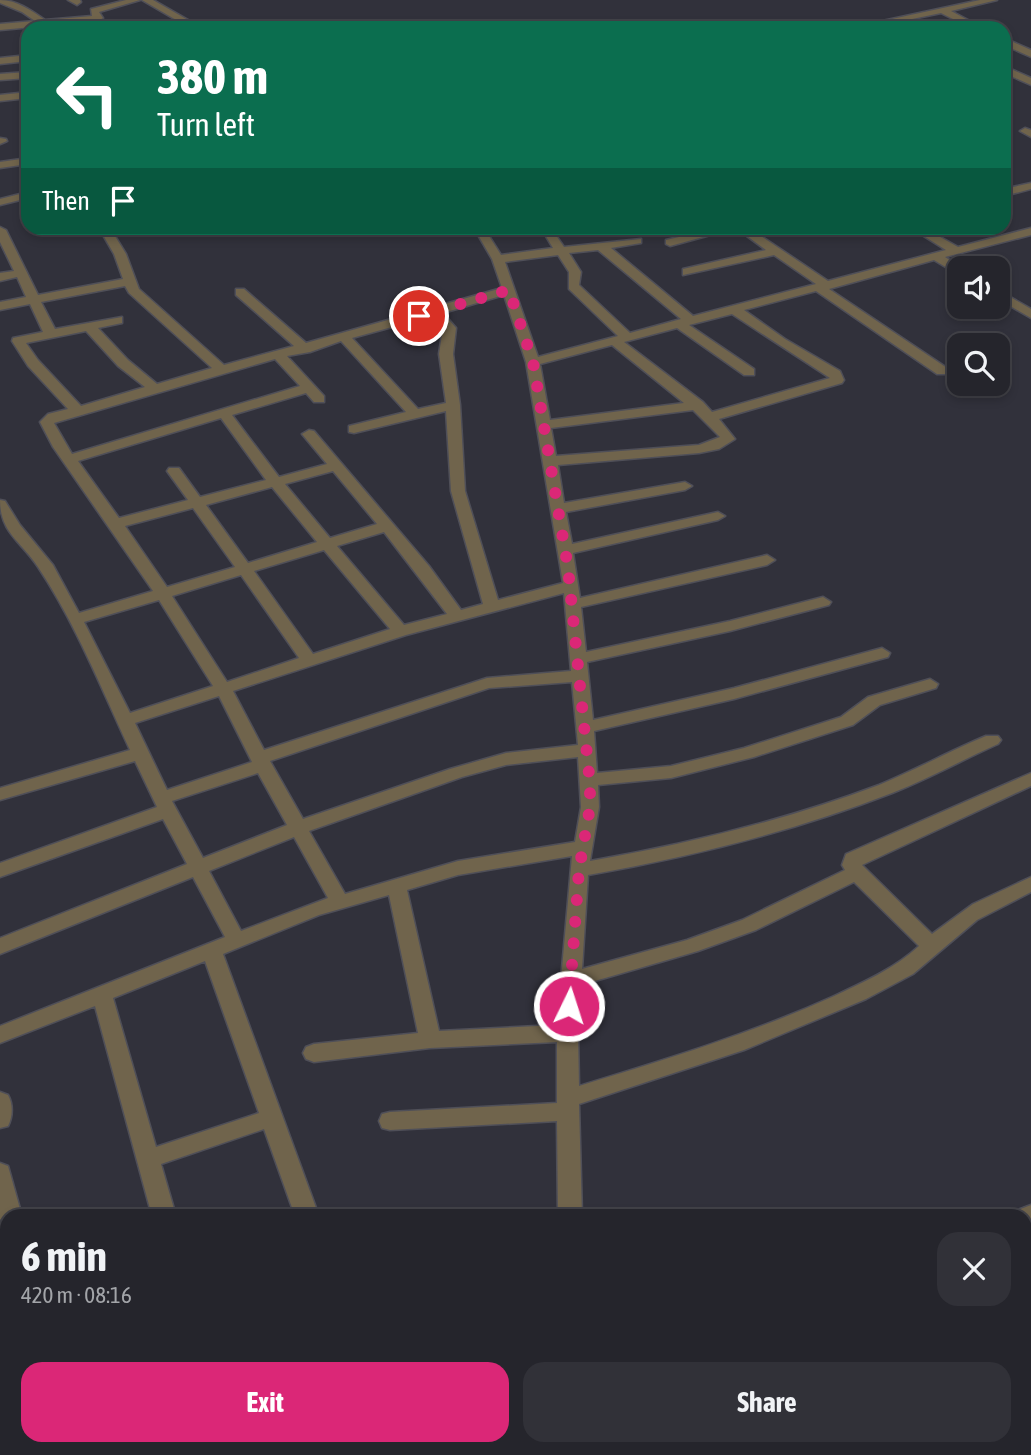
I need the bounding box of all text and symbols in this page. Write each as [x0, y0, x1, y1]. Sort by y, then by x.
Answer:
text: 380 m [157, 48, 268, 104]
icon: left [42, 49, 133, 140]
text: Turn left [157, 106, 255, 143]
icon: arrive [104, 182, 142, 220]
text: Then [42, 186, 90, 216]
map controls [947, 256, 1010, 396]
button: sound [947, 256, 1010, 319]
pin [389, 286, 449, 346]
icon: arrive [400, 297, 438, 335]
button: search [947, 333, 1010, 396]
position arrow [532, 969, 606, 1043]
text: 6 min [21, 1232, 107, 1280]
button: close [937, 1232, 1011, 1306]
text: 420 m · 08:16 [21, 1282, 132, 1308]
button: Exit [21, 1362, 509, 1442]
button: Share [523, 1362, 1011, 1442]

